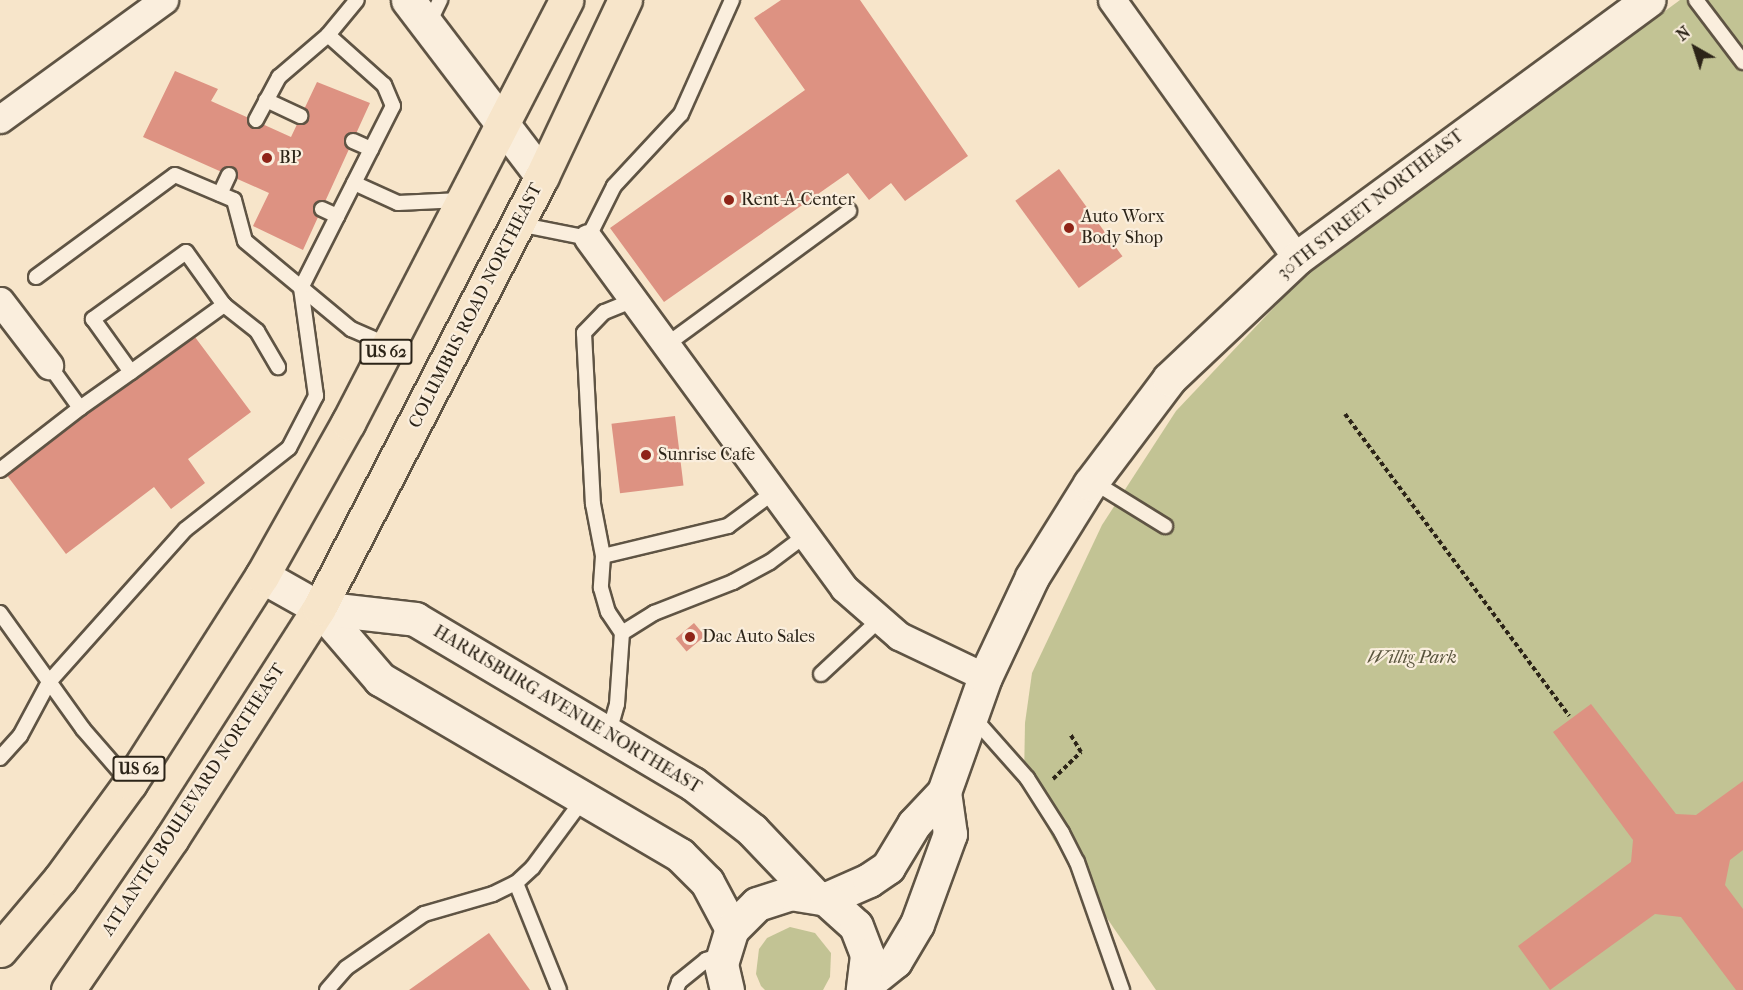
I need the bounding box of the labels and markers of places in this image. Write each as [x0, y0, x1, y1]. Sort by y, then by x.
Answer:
place label: BP [279, 147, 301, 169]
marker: BP [260, 151, 274, 165]
place label: Rent-A-Center [741, 189, 855, 211]
marker: Rent-A-Center [722, 193, 736, 207]
place label: Auto Worx Body Shop [1081, 207, 1165, 250]
marker: Auto Worx Body Shop [1062, 221, 1076, 235]
place label: Sunrise Cafe [658, 444, 755, 466]
marker: Sunrise Cafe [639, 448, 653, 462]
place label: Dac Auto Sales [702, 626, 815, 648]
marker: Dac Auto Sales [683, 630, 697, 644]

